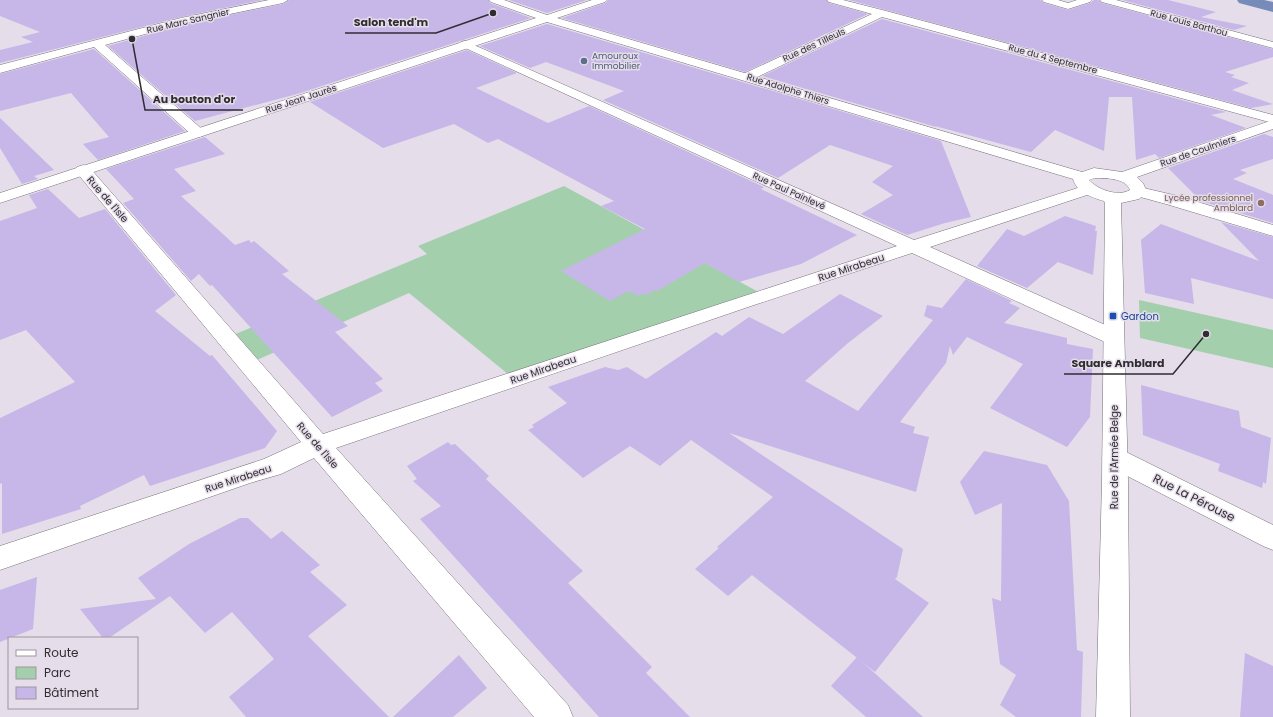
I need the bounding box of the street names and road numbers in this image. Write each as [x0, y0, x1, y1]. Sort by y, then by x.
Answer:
street label: Rue Marc Sangnier [146, 6, 231, 36]
street label: Rue Louis Barthou [1149, 7, 1229, 39]
street label: Rue des Tilleuls [781, 25, 848, 65]
street label: Rue du 4 Septembre [1007, 41, 1099, 77]
street label: Rue Adolphe Thiers [745, 71, 831, 107]
street label: Rue Jean Jaurès [264, 82, 338, 116]
street label: Rue de Coulmiers [1159, 132, 1238, 170]
street label: Rue Paul Painlevé [751, 170, 828, 213]
street label: Rue de l'Isle [83, 173, 132, 226]
street label: Rue Mirabeau [816, 250, 886, 285]
street label: Rue Mirabeau [508, 351, 578, 388]
street label: Rue de l'Armée Belge [1107, 405, 1122, 509]
street label: Rue de l'Isle [293, 419, 342, 472]
street label: Rue Mirabeau [203, 461, 273, 496]
street label: Rue La Pérouse [1150, 470, 1238, 526]

